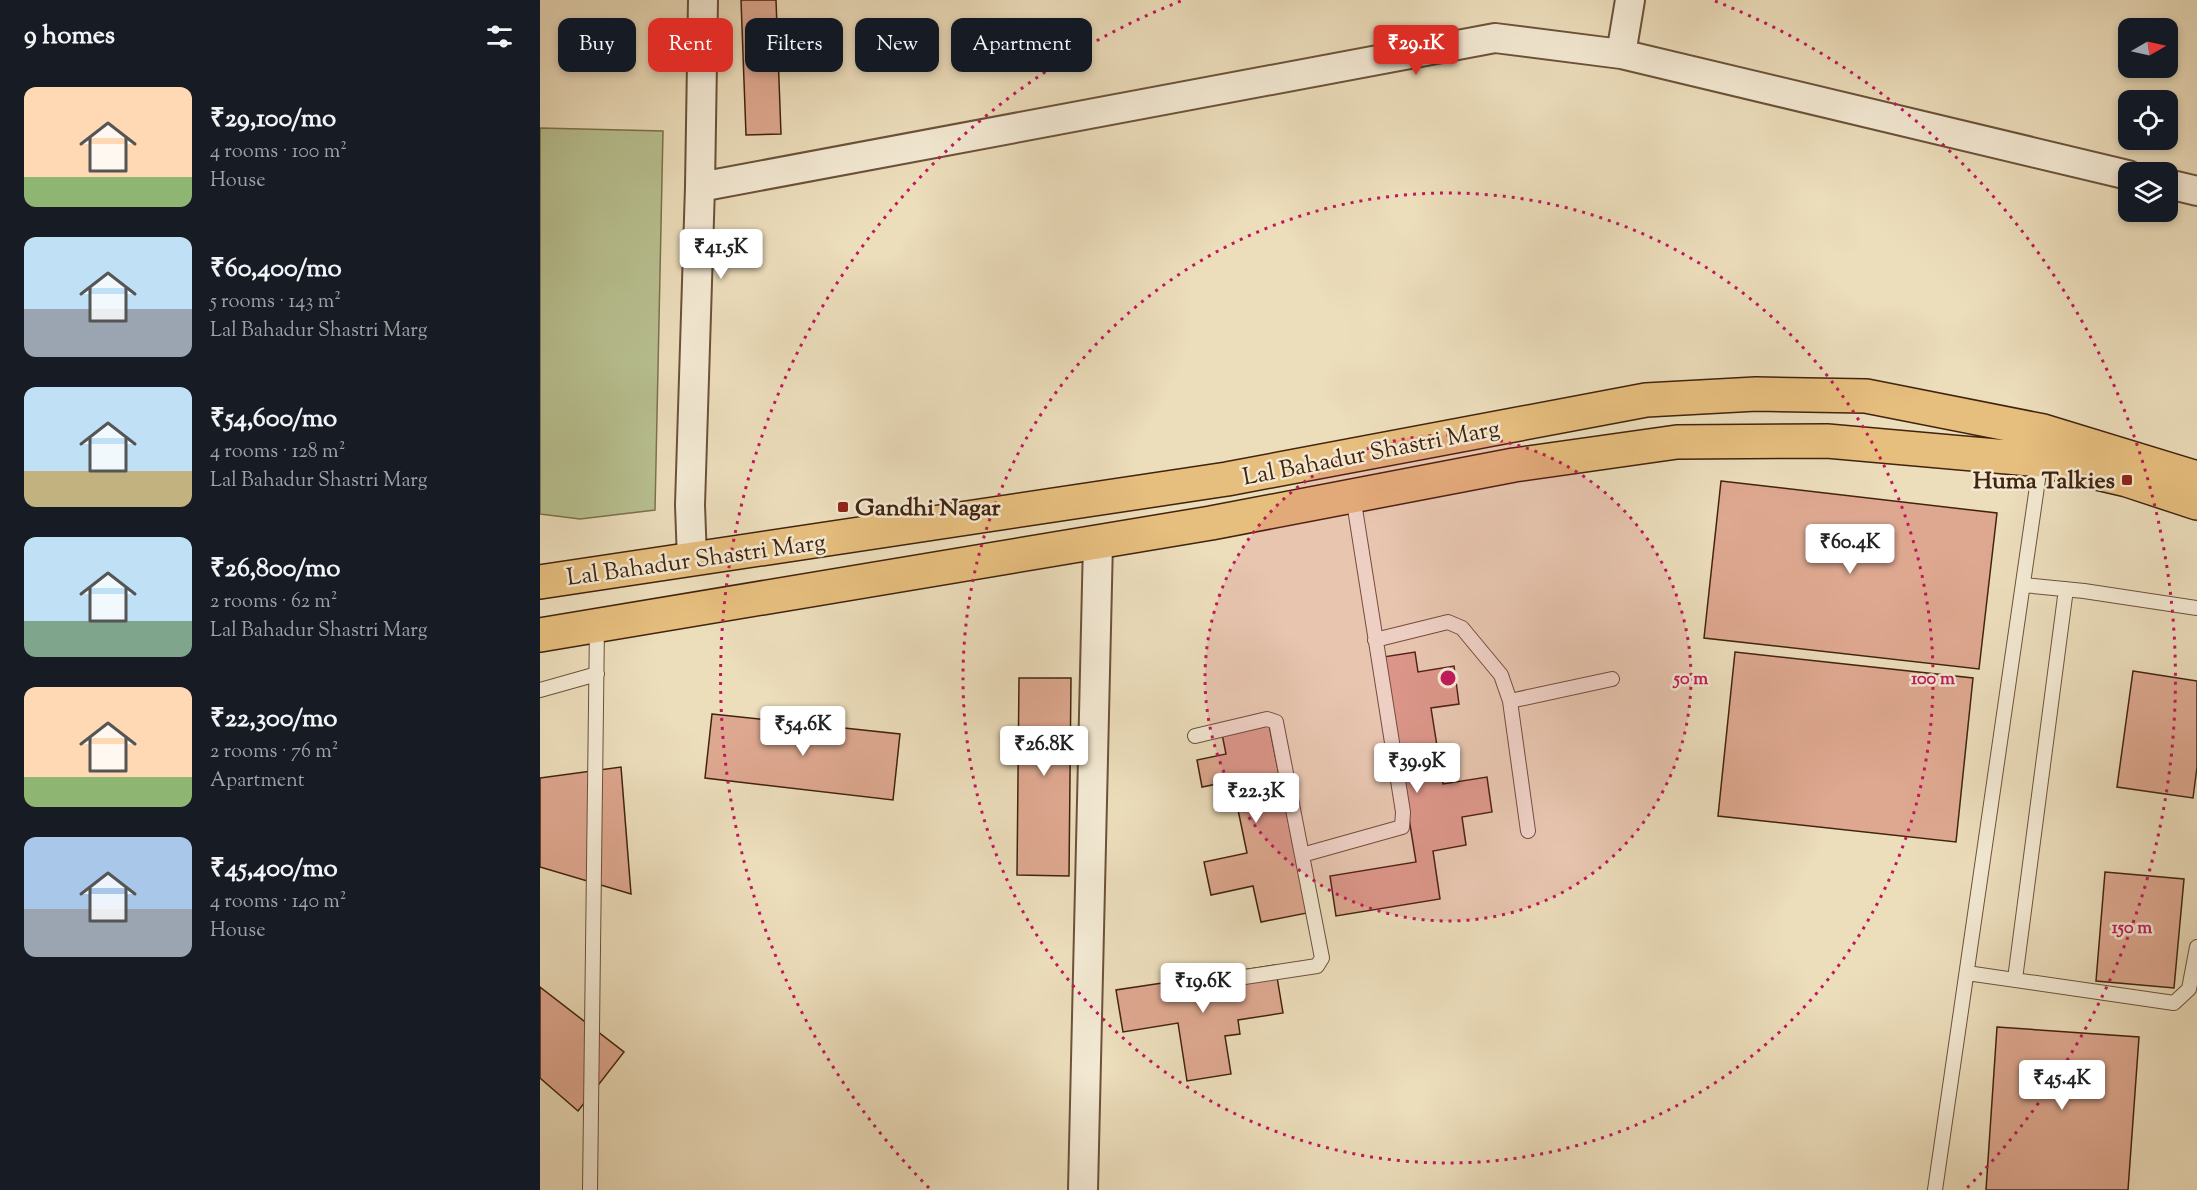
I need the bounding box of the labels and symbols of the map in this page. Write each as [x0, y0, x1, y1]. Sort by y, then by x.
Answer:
north arrow [2118, 18, 2178, 78]
pin: ₹29.1K [1367, 25, 1465, 76]
pin: ₹41.5K [672, 229, 770, 280]
street label: Lal Bahadur Shastri Marg [1240, 412, 1503, 496]
place label: Huma Talkies [1973, 465, 2115, 499]
marker: Huma Talkies [2120, 473, 2134, 487]
place label: Gandhi Nagar [855, 492, 1001, 526]
marker: Gandhi Nagar [836, 500, 850, 514]
pin: ₹60.4K [1801, 524, 1899, 575]
street label: Lal Bahadur Shastri Marg [565, 526, 828, 596]
text: 50 m [1672, 667, 1708, 693]
text: 100 m [1911, 667, 1955, 693]
centre of rings [1438, 668, 1458, 688]
pin: ₹54.6K [754, 706, 852, 757]
pin: ₹26.8K [995, 726, 1093, 777]
pin: ₹39.9K [1368, 743, 1466, 794]
pin: ₹22.3K [1207, 773, 1305, 824]
text: 150 m [2112, 916, 2152, 942]
pin: ₹19.6K [1154, 963, 1252, 1014]
pin: ₹45.4K [2013, 1060, 2111, 1111]

